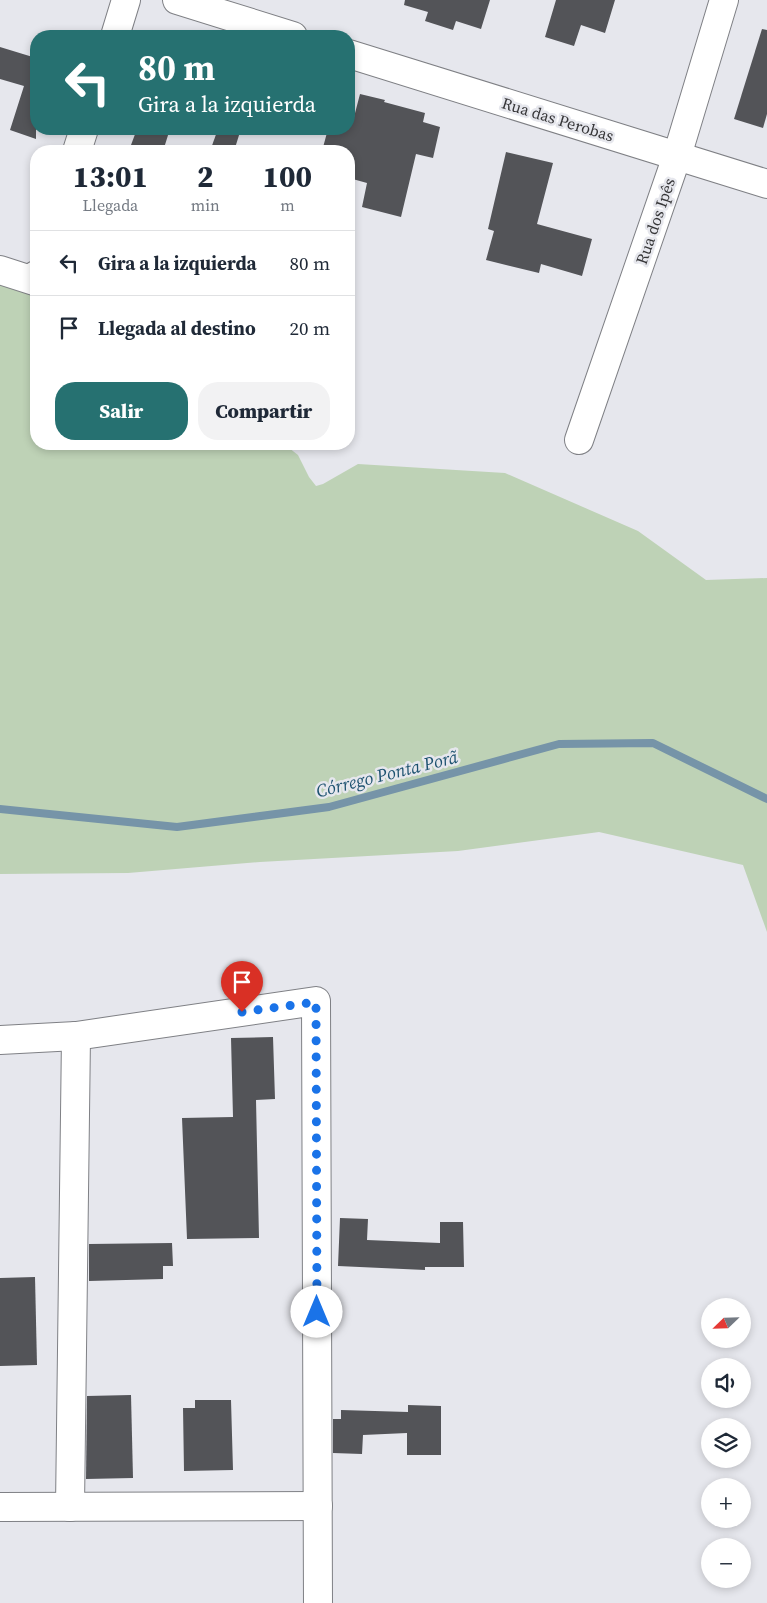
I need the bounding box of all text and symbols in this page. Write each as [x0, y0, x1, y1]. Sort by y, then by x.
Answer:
text: 80 m [138, 44, 215, 92]
icon: left [55, 50, 120, 115]
text: Gira a la izquierda [138, 89, 316, 119]
street label: Rua das Perobas [499, 92, 617, 146]
text: 13:01 [73, 156, 148, 197]
text: 2 [197, 156, 214, 197]
text: 100 [263, 156, 312, 197]
street label: Rua dos Ipês [630, 175, 680, 267]
text: Llegada [83, 194, 138, 216]
text: min [191, 194, 220, 216]
text: m [280, 194, 295, 216]
icon: left [55, 249, 83, 277]
text: Gira a la izquierda [98, 250, 257, 276]
text: 80 m [289, 250, 330, 276]
icon: arrive [55, 314, 83, 342]
text: Llegada al destino [98, 315, 256, 341]
text: 20 m [289, 315, 330, 341]
button: Salir [55, 382, 188, 440]
button: Compartir [198, 382, 330, 440]
water label: Córrego Ponta Porã [313, 744, 461, 803]
pin [221, 961, 263, 1012]
icon: arrive [228, 968, 256, 996]
position arrow [290, 1285, 342, 1337]
north arrow [701, 1298, 751, 1348]
map controls [701, 1298, 751, 1588]
button: sound [701, 1358, 751, 1408]
button: layers [701, 1418, 751, 1468]
button: + [701, 1478, 751, 1528]
button: − [701, 1538, 751, 1588]

